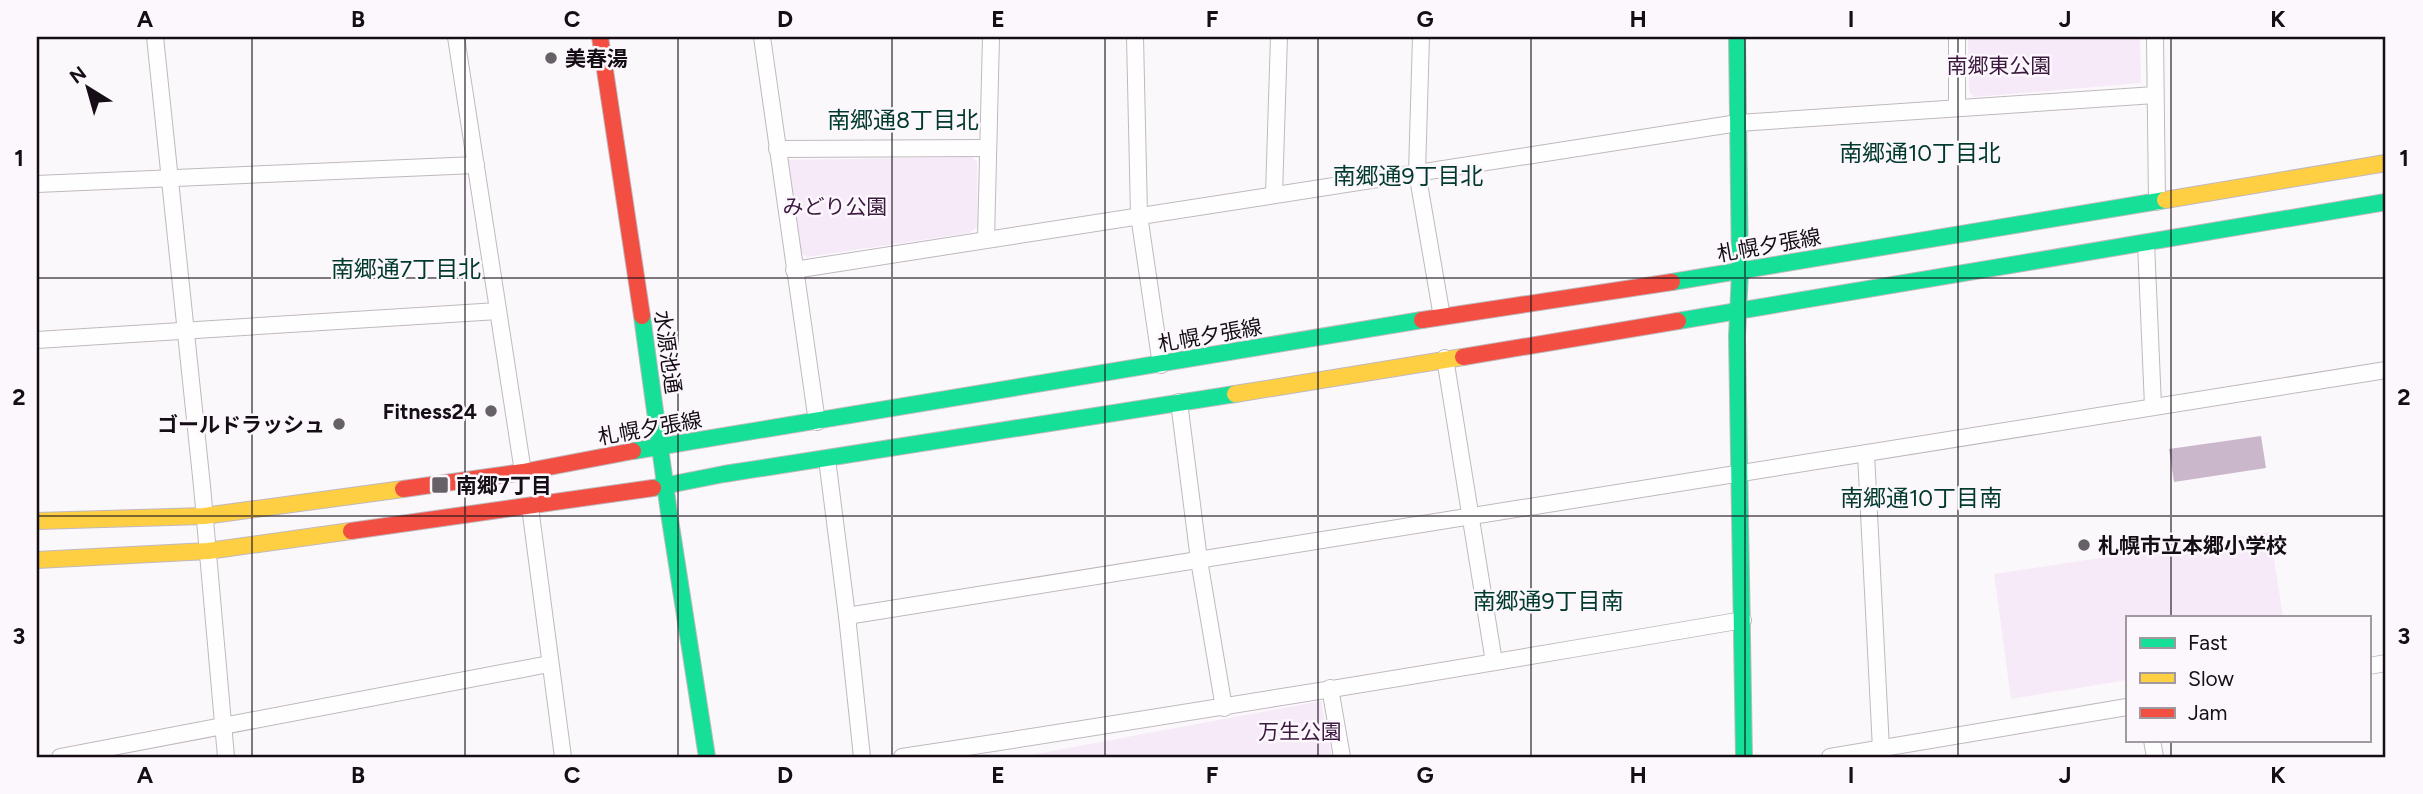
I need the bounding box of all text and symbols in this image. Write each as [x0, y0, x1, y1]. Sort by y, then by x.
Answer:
text: A [137, 5, 154, 33]
text: B [351, 5, 365, 33]
text: C [564, 5, 581, 33]
text: D [777, 5, 793, 33]
text: E [991, 5, 1005, 33]
text: F [1206, 5, 1219, 33]
text: G [1416, 5, 1434, 33]
text: H [1629, 5, 1647, 33]
text: I [1848, 5, 1854, 33]
text: J [2059, 5, 2071, 33]
text: K [2270, 5, 2286, 33]
place label: 美春湯 [565, 46, 628, 71]
marker: 美春湯 [543, 50, 559, 66]
north arrow [52, 52, 122, 122]
park label: 南郷東公園 [1947, 53, 2052, 78]
text: N [65, 61, 91, 88]
district label: 南郷通8丁目北 [827, 106, 979, 134]
district label: 南郷通10丁目北 [1839, 139, 2001, 167]
text: 1 [14, 144, 24, 172]
text: 1 [2399, 144, 2409, 172]
district label: 南郷通9丁目北 [1332, 162, 1484, 190]
park label: みどり公園 [783, 194, 888, 219]
street label: 札幌夕張線 [1715, 224, 1823, 266]
district label: 南郷通7丁目北 [331, 255, 481, 283]
street label: 水源池通 [650, 309, 686, 395]
street label: 札幌夕張線 [1156, 314, 1264, 356]
text: 2 [12, 383, 26, 411]
text: 2 [2397, 383, 2411, 411]
place label: Fitness24 [383, 399, 477, 424]
marker: Fitness24 [483, 403, 499, 419]
street label: 札幌夕張線 [596, 407, 704, 449]
place label: ゴールドラッシュ [157, 412, 325, 437]
marker: ゴールドラッシュ [331, 416, 347, 432]
place label: 南郷7丁目 [456, 473, 552, 498]
marker: 南郷7丁目 [430, 475, 450, 495]
district label: 南郷通10丁目南 [1840, 484, 2002, 512]
place label: 札幌市立本郷小学校 [2098, 533, 2287, 558]
marker: 札幌市立本郷小学校 [2076, 537, 2092, 553]
district label: 南郷通9丁目南 [1472, 587, 1624, 615]
legend [2126, 616, 2370, 742]
text: 3 [13, 622, 25, 650]
text: 3 [2398, 622, 2410, 650]
text: Fast [2188, 630, 2228, 655]
text: Slow [2188, 666, 2234, 691]
text: Jam [2188, 700, 2227, 725]
park label: 万生公園 [1258, 719, 1342, 744]
text: A [137, 761, 154, 789]
text: B [351, 761, 365, 789]
text: C [564, 761, 581, 789]
text: D [777, 761, 793, 789]
text: E [991, 761, 1005, 789]
text: F [1206, 761, 1219, 789]
text: G [1416, 761, 1434, 789]
text: H [1629, 761, 1647, 789]
text: I [1848, 761, 1854, 789]
text: J [2059, 761, 2071, 789]
text: K [2270, 761, 2286, 789]

